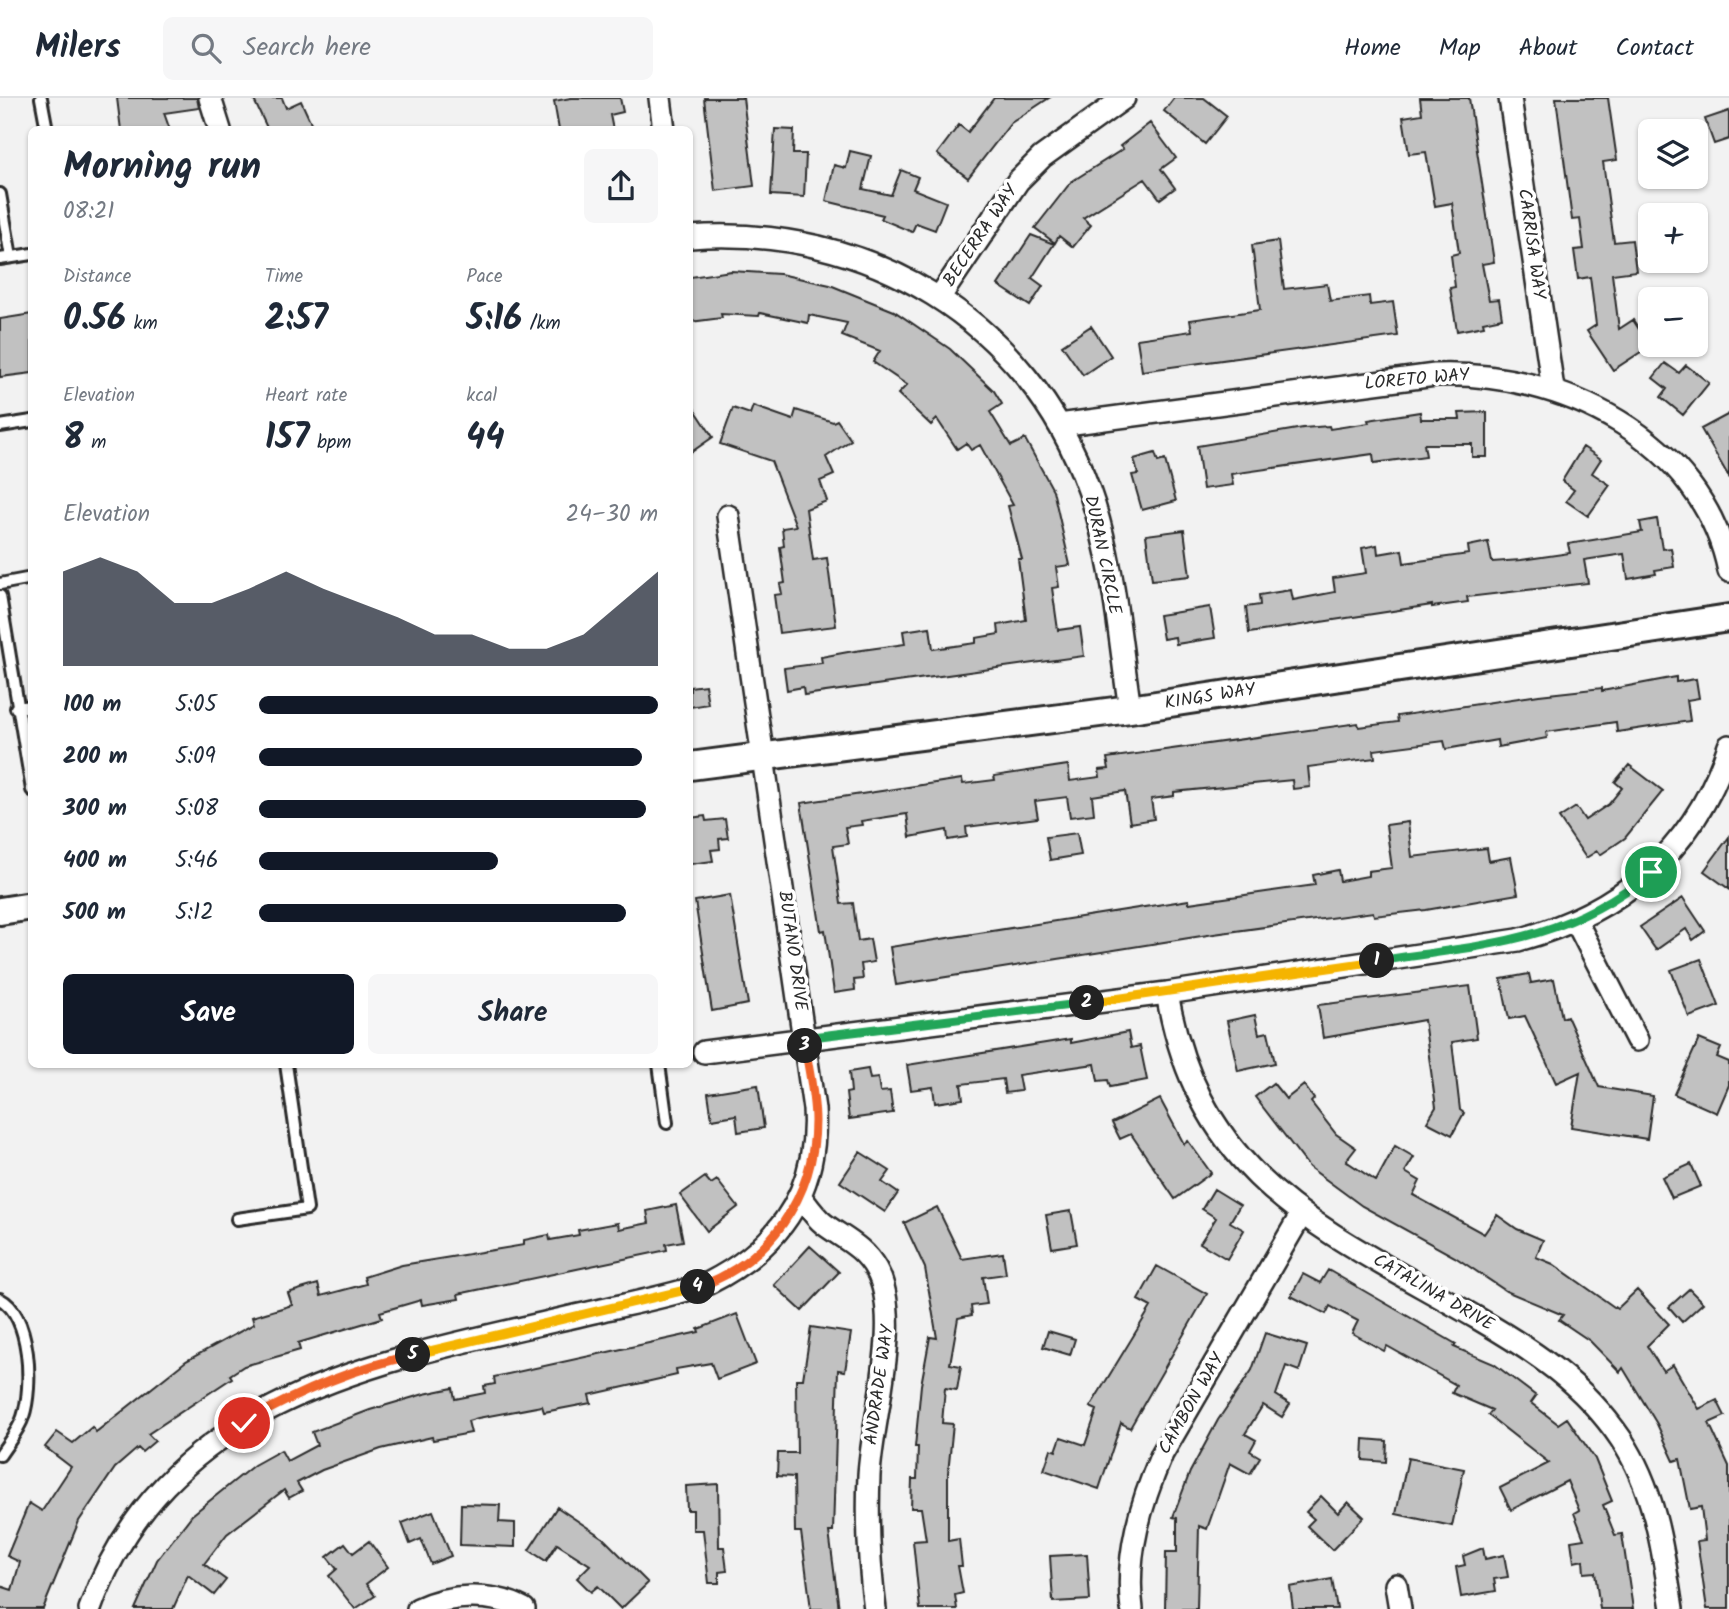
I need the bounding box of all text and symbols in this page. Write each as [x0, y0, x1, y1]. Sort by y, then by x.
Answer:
search box [163, 17, 653, 80]
text: Milers [35, 22, 121, 75]
text: Search here [243, 27, 371, 69]
icon: search [187, 29, 225, 67]
text: Home [1344, 29, 1401, 68]
text: Map [1439, 29, 1481, 68]
text: About [1519, 29, 1577, 68]
text: Contact [1615, 29, 1694, 68]
map controls [1638, 119, 1708, 357]
button: layers [1638, 119, 1708, 189]
text: Morning run [63, 138, 261, 198]
button: share [584, 149, 658, 223]
street label: BECERRA WAY [936, 179, 1026, 293]
street label: CARRISA WAY [1509, 187, 1553, 302]
text: 08:21 [63, 194, 115, 230]
button: + [1638, 203, 1708, 273]
text: Distance [63, 262, 131, 292]
text: Time [265, 262, 303, 292]
text: Pace [466, 262, 503, 292]
button: − [1638, 287, 1708, 357]
text: 0.56 [63, 292, 126, 348]
text: 2:57 [265, 292, 328, 348]
text: 5:16 [466, 292, 522, 348]
text: km [126, 309, 158, 339]
text: /km [522, 309, 561, 339]
street label: LORETO WAY [1363, 361, 1471, 399]
text: Elevation [63, 381, 135, 411]
text: Heart rate [265, 381, 347, 411]
text: kcal [466, 381, 497, 411]
text: 8 [63, 411, 84, 467]
text: 157 [265, 411, 309, 467]
text: 44 [466, 411, 504, 467]
text: m [84, 428, 106, 458]
text: bpm [309, 428, 351, 458]
street label: DURAN CIRCLE [1075, 493, 1129, 618]
text: Elevation [63, 497, 150, 533]
text: 24–30 m [566, 497, 658, 533]
street label: KINGS WAY [1163, 675, 1258, 718]
text: 100 m [63, 687, 121, 723]
text: 5:05 [175, 687, 217, 723]
text: 200 m [63, 739, 128, 775]
text: 5:09 [175, 739, 216, 775]
text: 300 m [63, 791, 127, 827]
text: 5:08 [175, 791, 218, 827]
pin [1621, 842, 1681, 902]
text: 400 m [63, 843, 127, 879]
text: 5:46 [175, 843, 218, 879]
icon: arrive [1632, 853, 1670, 891]
street label: BUTANO DRIVE [769, 889, 815, 1013]
text: 500 m [63, 895, 126, 931]
text: 5:12 [175, 895, 214, 931]
pin: 1 [1360, 944, 1394, 978]
text: 1 [1374, 945, 1379, 975]
button: Save [63, 974, 354, 1054]
button: Share [368, 974, 658, 1054]
pin: 2 [1070, 986, 1104, 1020]
text: 2 [1081, 987, 1092, 1017]
pin: 3 [788, 1028, 822, 1063]
text: 3 [799, 1030, 810, 1060]
street label: CATALINA DRIVE [1367, 1246, 1499, 1340]
pin: 4 [680, 1270, 716, 1304]
text: 4 [692, 1271, 703, 1301]
street label: ANDRADE WAY [857, 1322, 903, 1447]
pin: 5 [396, 1338, 430, 1372]
text: 5 [408, 1339, 417, 1369]
street label: CAMBON WAY [1151, 1347, 1233, 1460]
pin [214, 1393, 274, 1453]
icon: check [225, 1404, 263, 1442]

